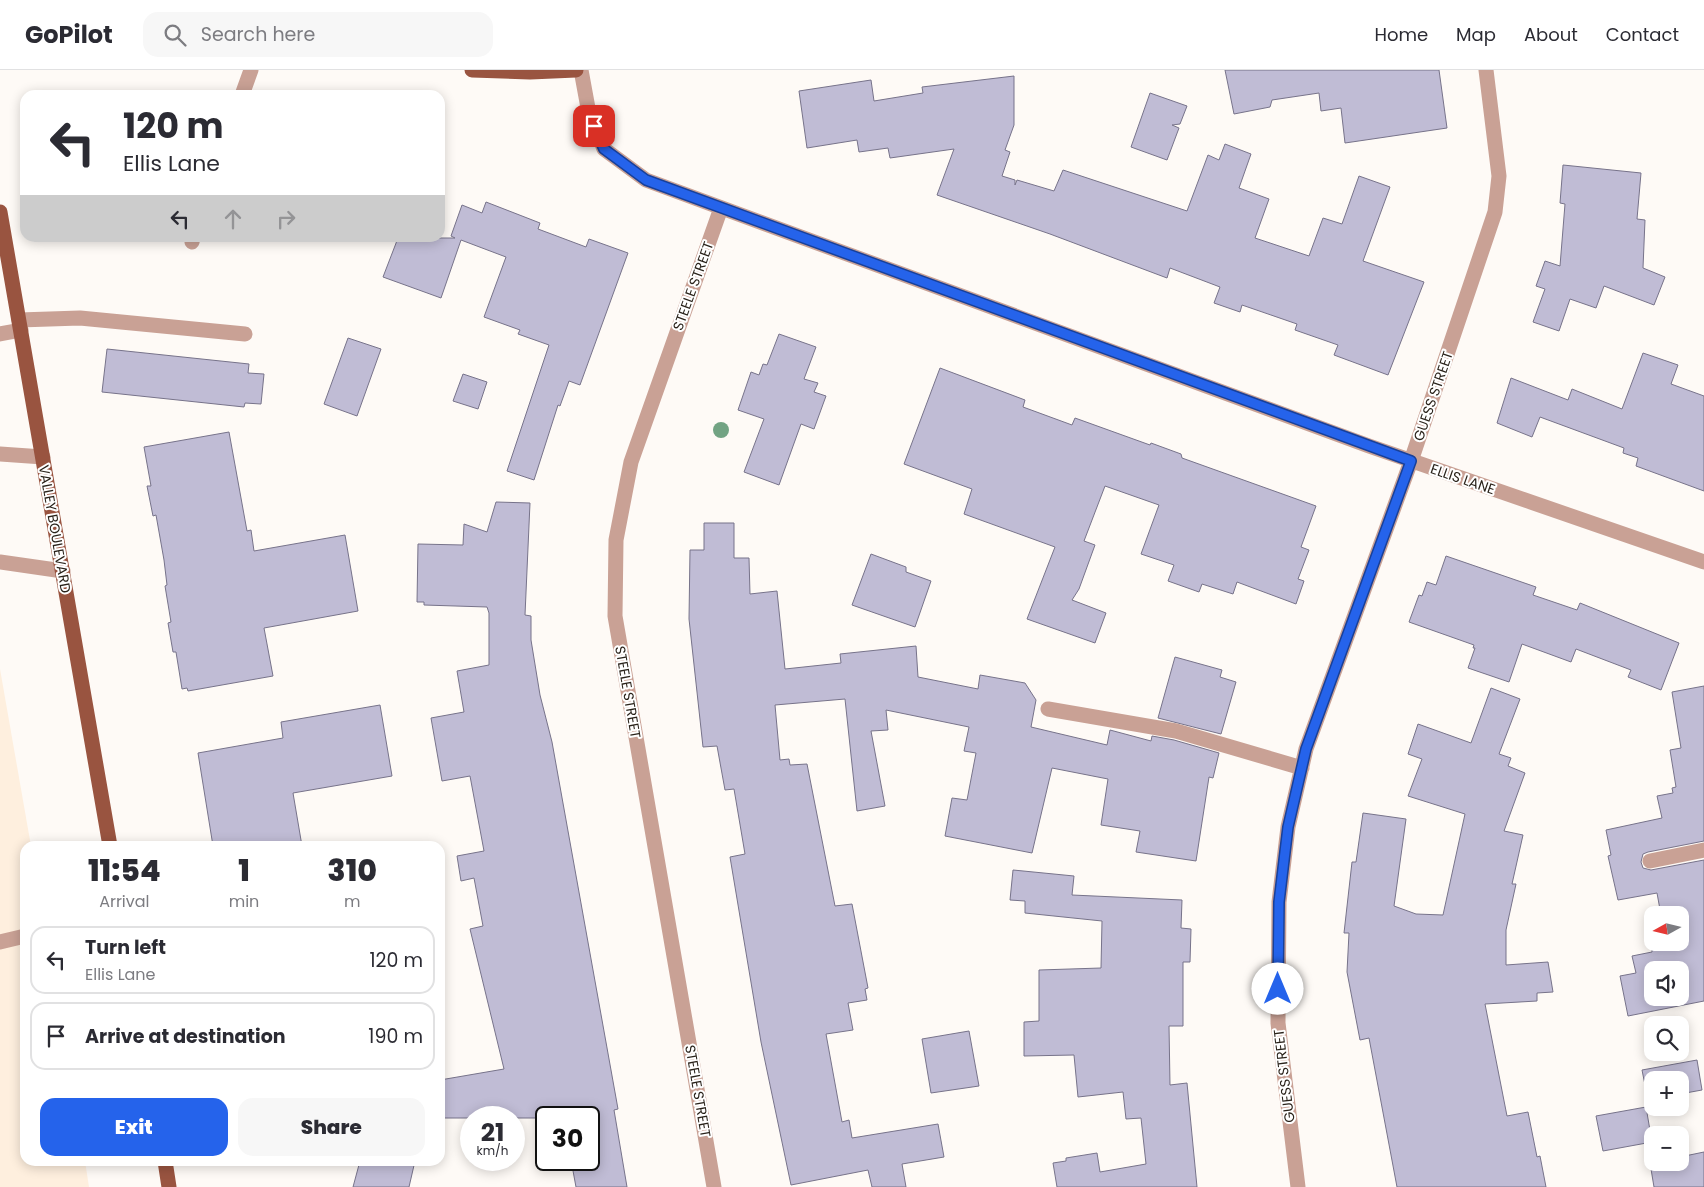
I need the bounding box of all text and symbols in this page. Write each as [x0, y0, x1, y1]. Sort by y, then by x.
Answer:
search box [143, 12, 493, 57]
text: GoPilot [25, 18, 113, 51]
icon: search [161, 21, 189, 49]
text: Search here [201, 21, 315, 48]
text: Home [1374, 22, 1428, 47]
text: Map [1456, 22, 1496, 47]
text: About [1524, 22, 1578, 47]
text: Contact [1606, 22, 1679, 47]
text: 120 m [123, 101, 223, 150]
pin [573, 105, 615, 147]
icon: left [40, 110, 105, 175]
icon: arrive [580, 112, 608, 140]
text: Ellis Lane [123, 148, 220, 179]
icon: left [166, 205, 194, 233]
icon: ahead [219, 205, 247, 233]
icon: right [272, 205, 300, 233]
street label: STEELE STREET [668, 238, 719, 333]
street label: GUESS STREET [1408, 348, 1458, 444]
street label: ELLIS LANE [1428, 459, 1498, 499]
street label: VALLEY BOULEVARD [34, 463, 76, 595]
street label: STEELE STREET [610, 644, 646, 740]
text: 11:54 [88, 849, 161, 892]
text: 1 [238, 849, 250, 892]
text: 310 [327, 849, 377, 892]
text: Arrival [99, 890, 150, 913]
text: min [229, 890, 259, 913]
text: m [344, 890, 360, 913]
north arrow [1644, 906, 1689, 951]
map controls [1644, 906, 1689, 1171]
text: Turn left [85, 934, 166, 961]
icon: left [42, 946, 70, 974]
text: 120 m [369, 947, 423, 974]
button: sound [1644, 961, 1689, 1006]
position arrow [1251, 962, 1303, 1014]
text: Ellis Lane [85, 963, 156, 986]
button: search [1644, 1016, 1689, 1061]
icon: arrive [42, 1022, 70, 1050]
text: Arrive at destination [85, 1023, 286, 1050]
text: 190 m [368, 1023, 423, 1050]
street label: GUESS STREET [1268, 1028, 1300, 1124]
street label: STEELE STREET [680, 1043, 716, 1139]
button: + [1644, 1071, 1689, 1116]
button: Exit [40, 1098, 228, 1156]
button: Share [238, 1098, 425, 1156]
speed limit sign: 30 [535, 1106, 600, 1171]
text: 21 [481, 1115, 504, 1150]
button: − [1644, 1126, 1689, 1171]
text: km/h [477, 1142, 508, 1159]

